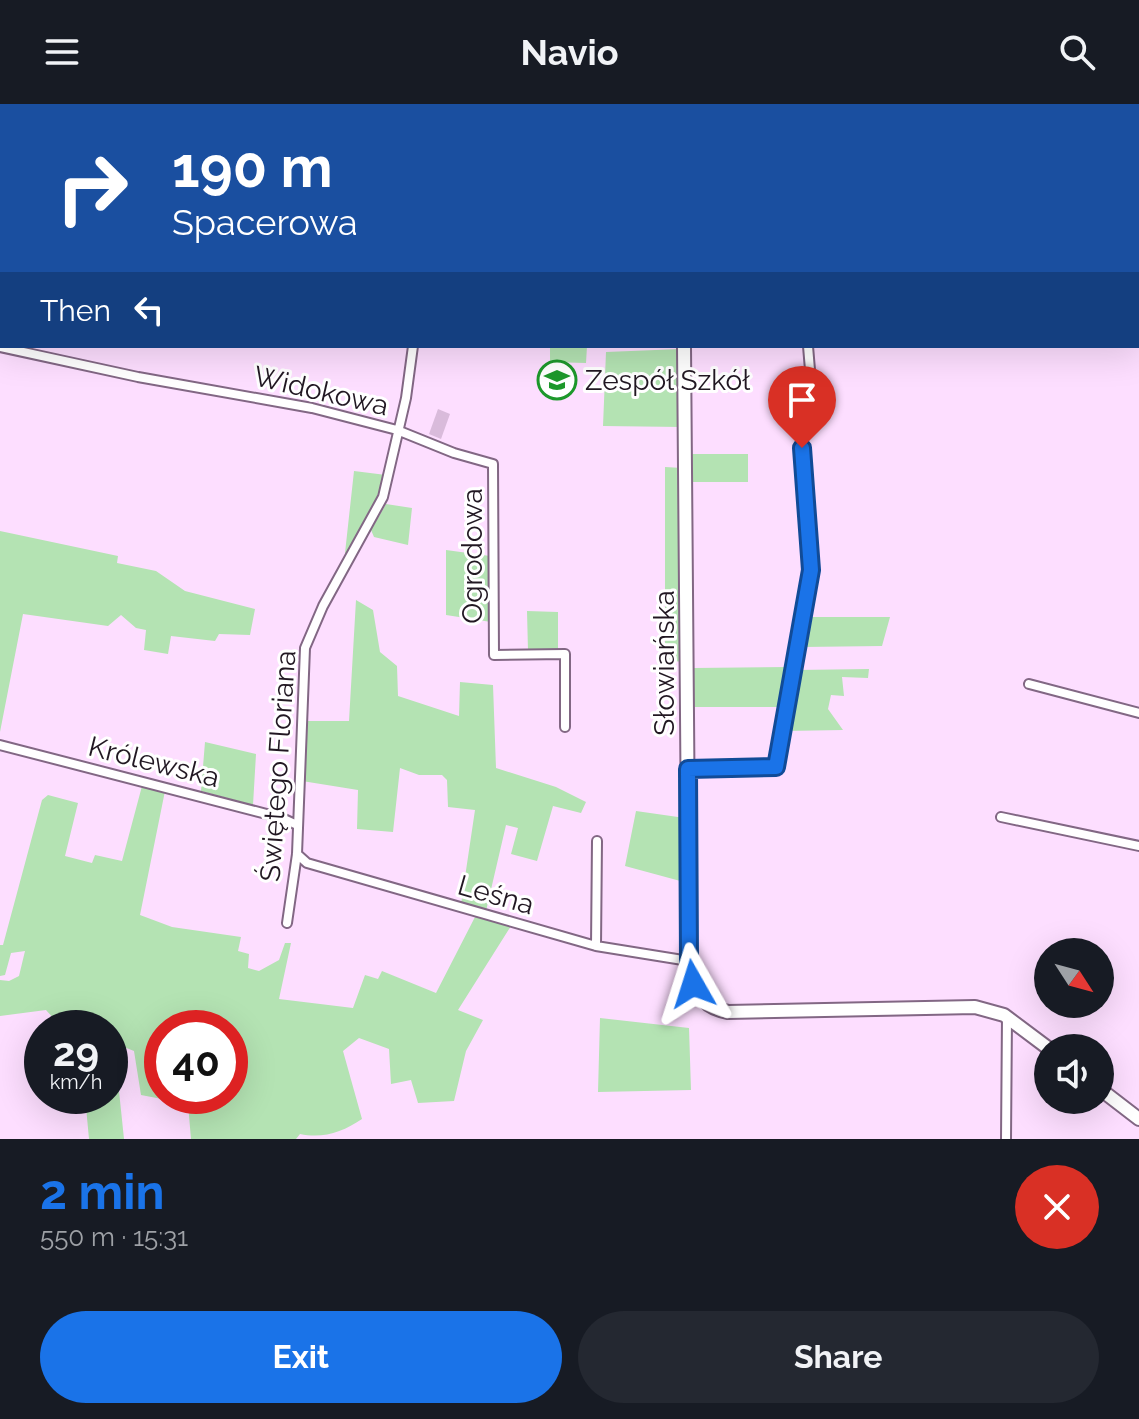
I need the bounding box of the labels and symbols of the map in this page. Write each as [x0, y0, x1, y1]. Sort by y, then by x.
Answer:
street label: Widokowa [250, 359, 392, 423]
school or university icon: Zespół Szkół [536, 359, 578, 401]
place label: Zespół Szkół [585, 364, 751, 397]
pin [768, 366, 836, 448]
street label: Ogrodowa [456, 488, 489, 624]
street label: Słowiańska [648, 590, 681, 736]
street label: Świętego Floriana [252, 649, 303, 883]
street label: Królewska [85, 730, 223, 794]
street label: Leśna [454, 868, 538, 922]
north arrow [1034, 938, 1114, 1018]
position arrow [651, 942, 735, 1026]
speed limit sign: 40 [144, 1010, 248, 1114]

